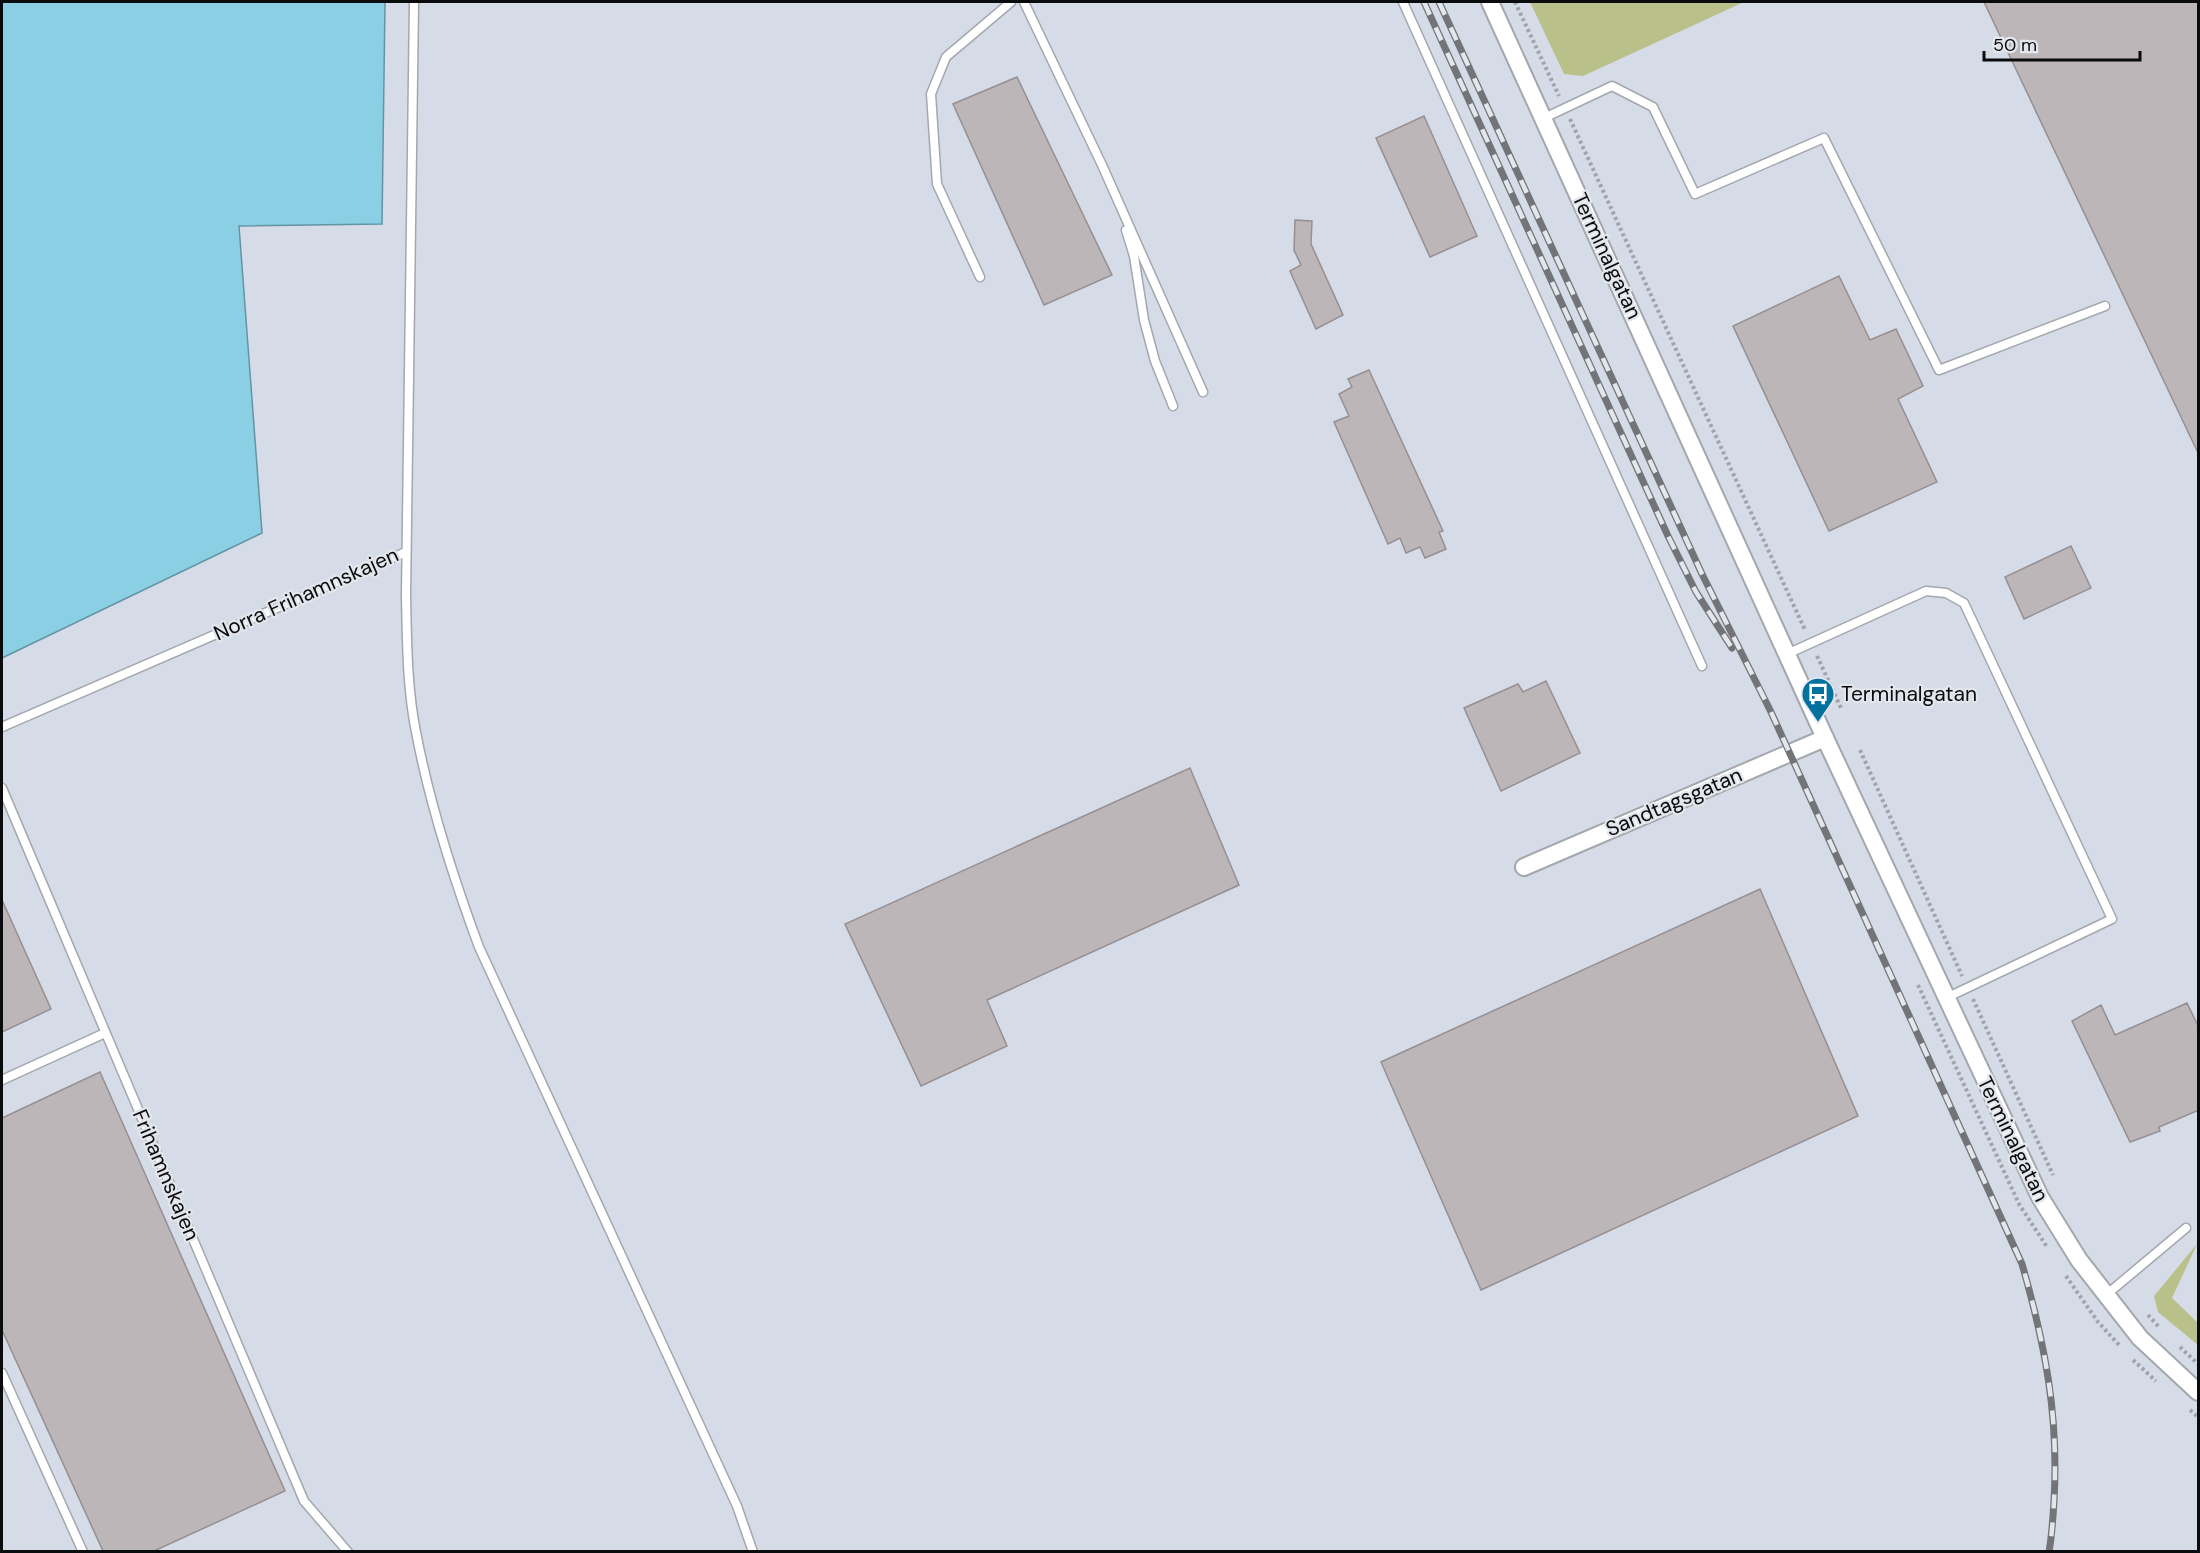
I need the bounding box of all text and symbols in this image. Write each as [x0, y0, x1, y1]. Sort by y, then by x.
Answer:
scale bar [1984, 24, 2140, 62]
text: 50 m [1993, 33, 2037, 57]
street label: Terminalgatan [1566, 188, 1648, 324]
street label: Norra Frihamnskajen [209, 541, 403, 647]
bus stop icon: Terminalgatan [1800, 676, 1836, 723]
place label: Terminalgatan [1841, 680, 1977, 708]
street label: Sandtagsgatan [1602, 761, 1746, 843]
street label: Terminalgatan [1971, 1072, 2055, 1206]
street label: Frihamnskajen [126, 1105, 206, 1245]

